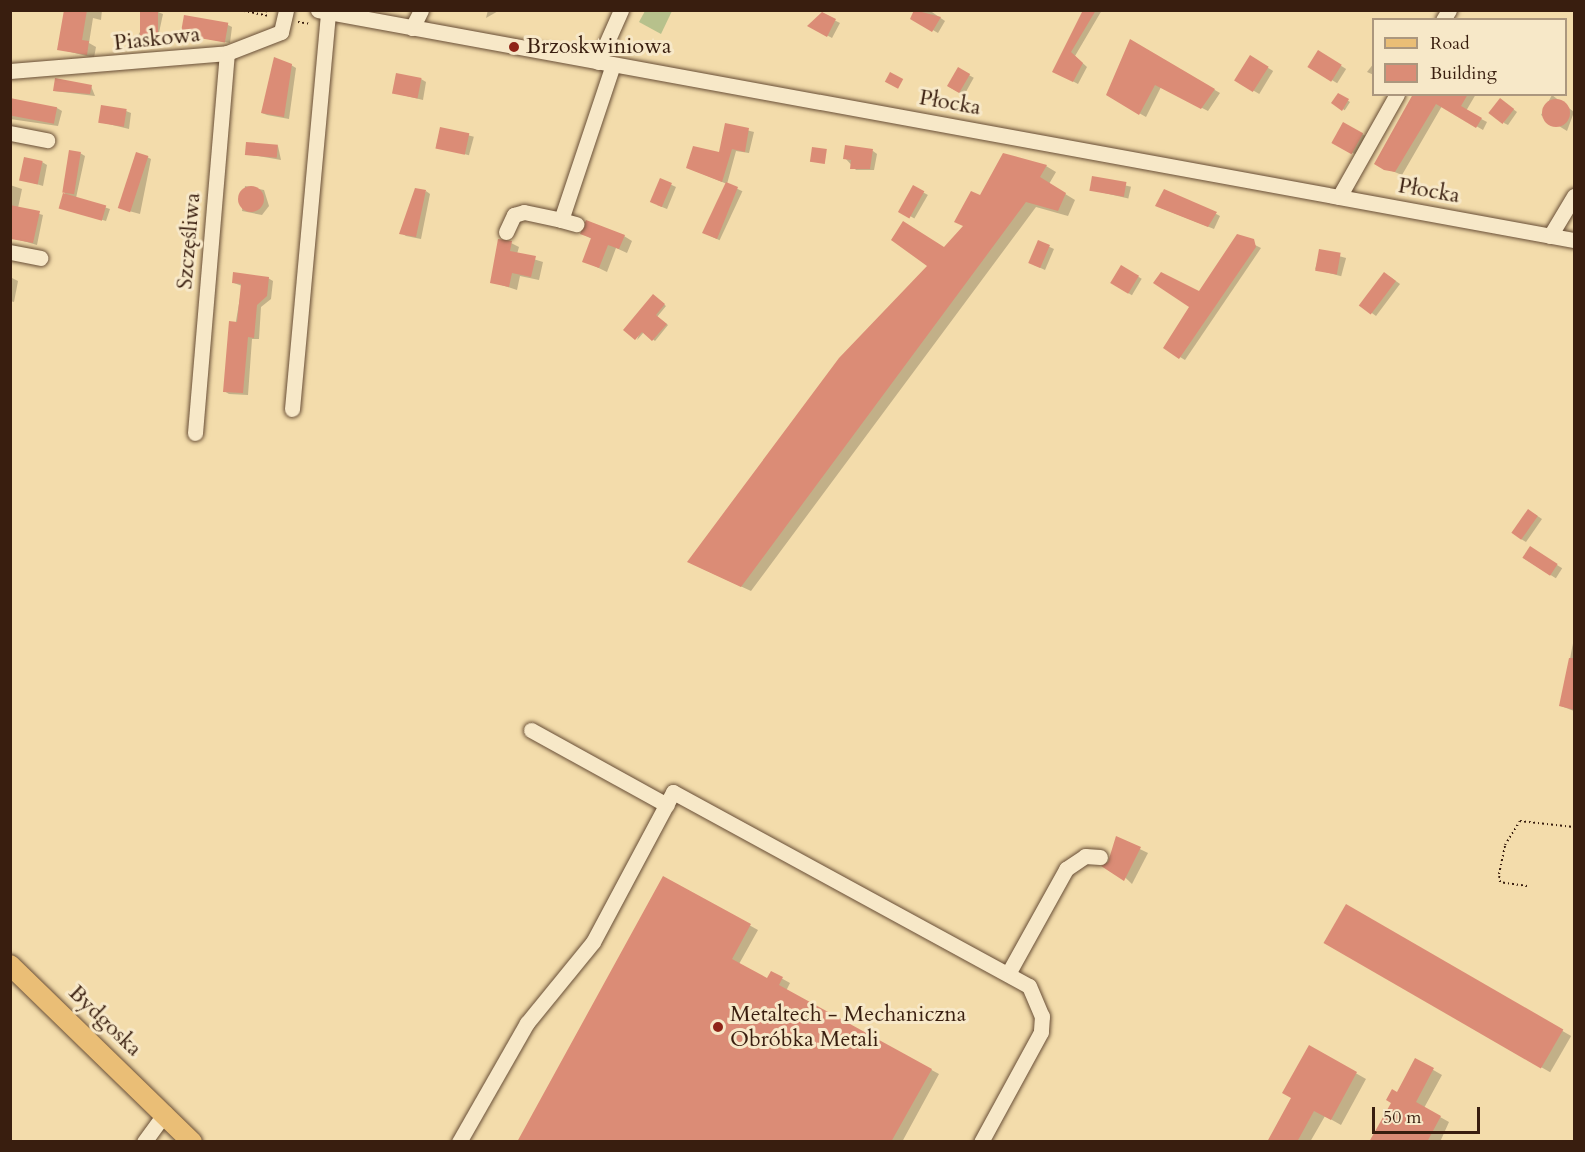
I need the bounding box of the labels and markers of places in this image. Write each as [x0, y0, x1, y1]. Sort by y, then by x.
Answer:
place label: Brzoskwiniowa [526, 34, 671, 60]
marker: Brzoskwiniowa [507, 40, 521, 54]
place label: Metaltech - Mechaniczna Obróbka Metali [730, 1001, 966, 1052]
marker: Metaltech - Mechaniczna Obróbka Metali [711, 1020, 725, 1034]

